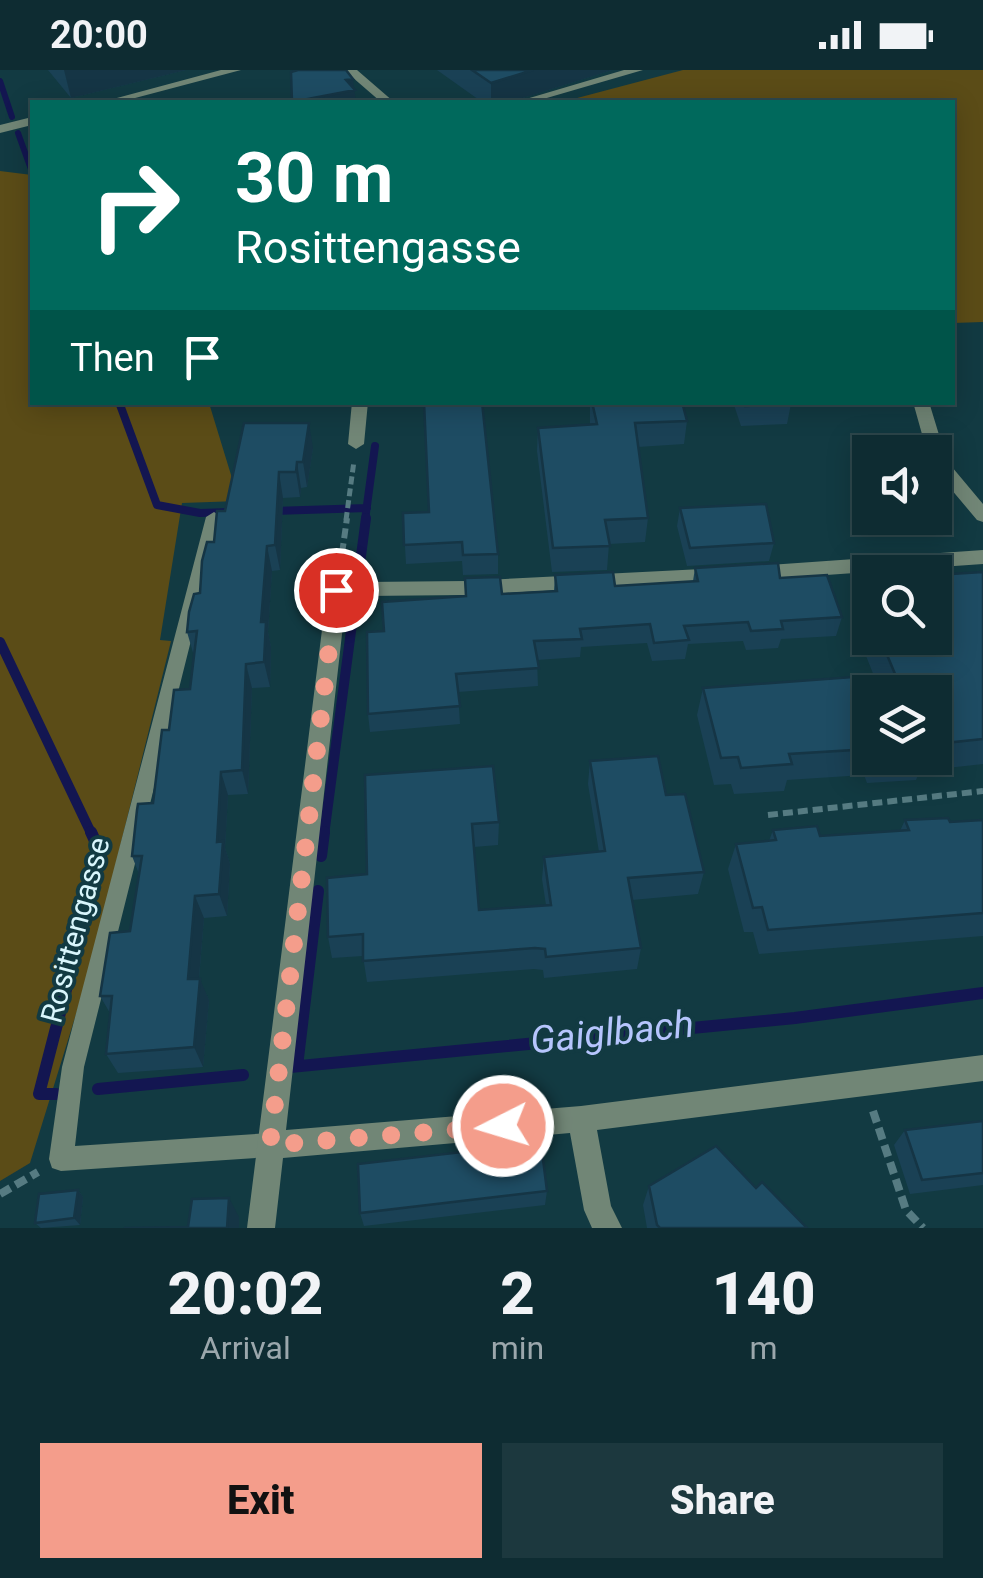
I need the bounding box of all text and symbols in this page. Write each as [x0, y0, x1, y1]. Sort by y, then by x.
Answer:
text: 20:00 [50, 13, 148, 57]
text: 30 m [235, 137, 393, 219]
icon: right [70, 140, 200, 270]
text: Rosittengasse [235, 221, 521, 274]
icon: arrive [175, 330, 230, 385]
text: Then [70, 336, 155, 380]
map controls [852, 435, 952, 775]
button: sound [852, 435, 952, 535]
pin [294, 548, 379, 633]
button: search [852, 555, 952, 655]
icon: arrive [309, 563, 364, 618]
button: layers [852, 675, 952, 775]
street label: Rosittengasse [33, 833, 117, 1027]
water label: Gaiglbach [528, 1002, 696, 1062]
position arrow [451, 1074, 555, 1178]
text: 20:02 [167, 1258, 323, 1329]
text: 2 [500, 1258, 535, 1329]
text: 140 [712, 1258, 816, 1329]
text: Arrival [200, 1329, 291, 1367]
text: min [491, 1329, 544, 1367]
text: m [750, 1329, 778, 1367]
button: Exit [40, 1443, 482, 1558]
button: Share [502, 1443, 943, 1558]

